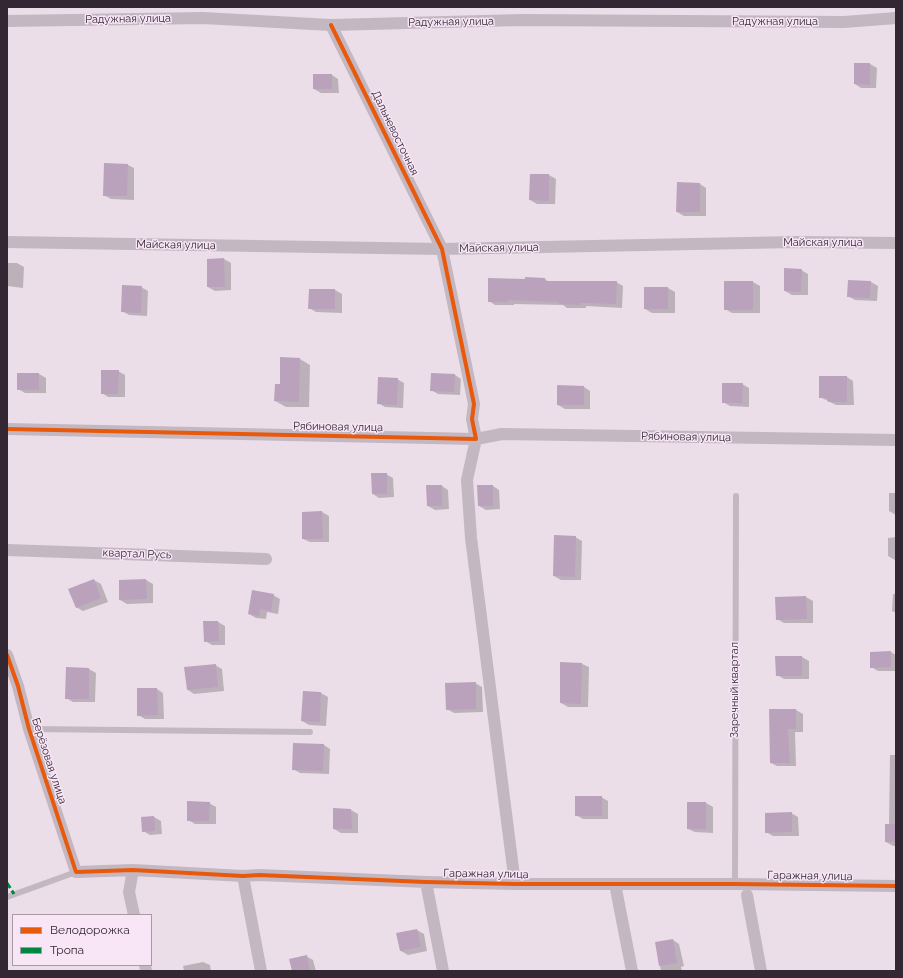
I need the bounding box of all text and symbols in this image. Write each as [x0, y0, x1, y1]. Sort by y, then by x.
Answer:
street label: Радужная улица [85, 12, 171, 26]
street label: Радужная улица [408, 15, 494, 29]
street label: Радужная улица [732, 15, 818, 29]
street label: Дальневосточная [369, 88, 421, 178]
street label: Майская улица [783, 236, 863, 250]
street label: Майская улица [136, 238, 216, 252]
street label: Майская улица [459, 241, 539, 255]
street label: Рябиновая улица [293, 420, 383, 434]
street label: Рябиновая улица [641, 430, 731, 444]
street label: квартал Русь [102, 546, 172, 562]
street label: Заречный квартал [728, 642, 742, 738]
street label: Берёзовая улица [29, 716, 69, 806]
street label: Гаражная улица [443, 867, 529, 881]
street label: Гаражная улица [767, 869, 853, 883]
legend [12, 914, 152, 966]
text: Велодорожка [50, 923, 130, 937]
text: Тропа [50, 943, 84, 957]

